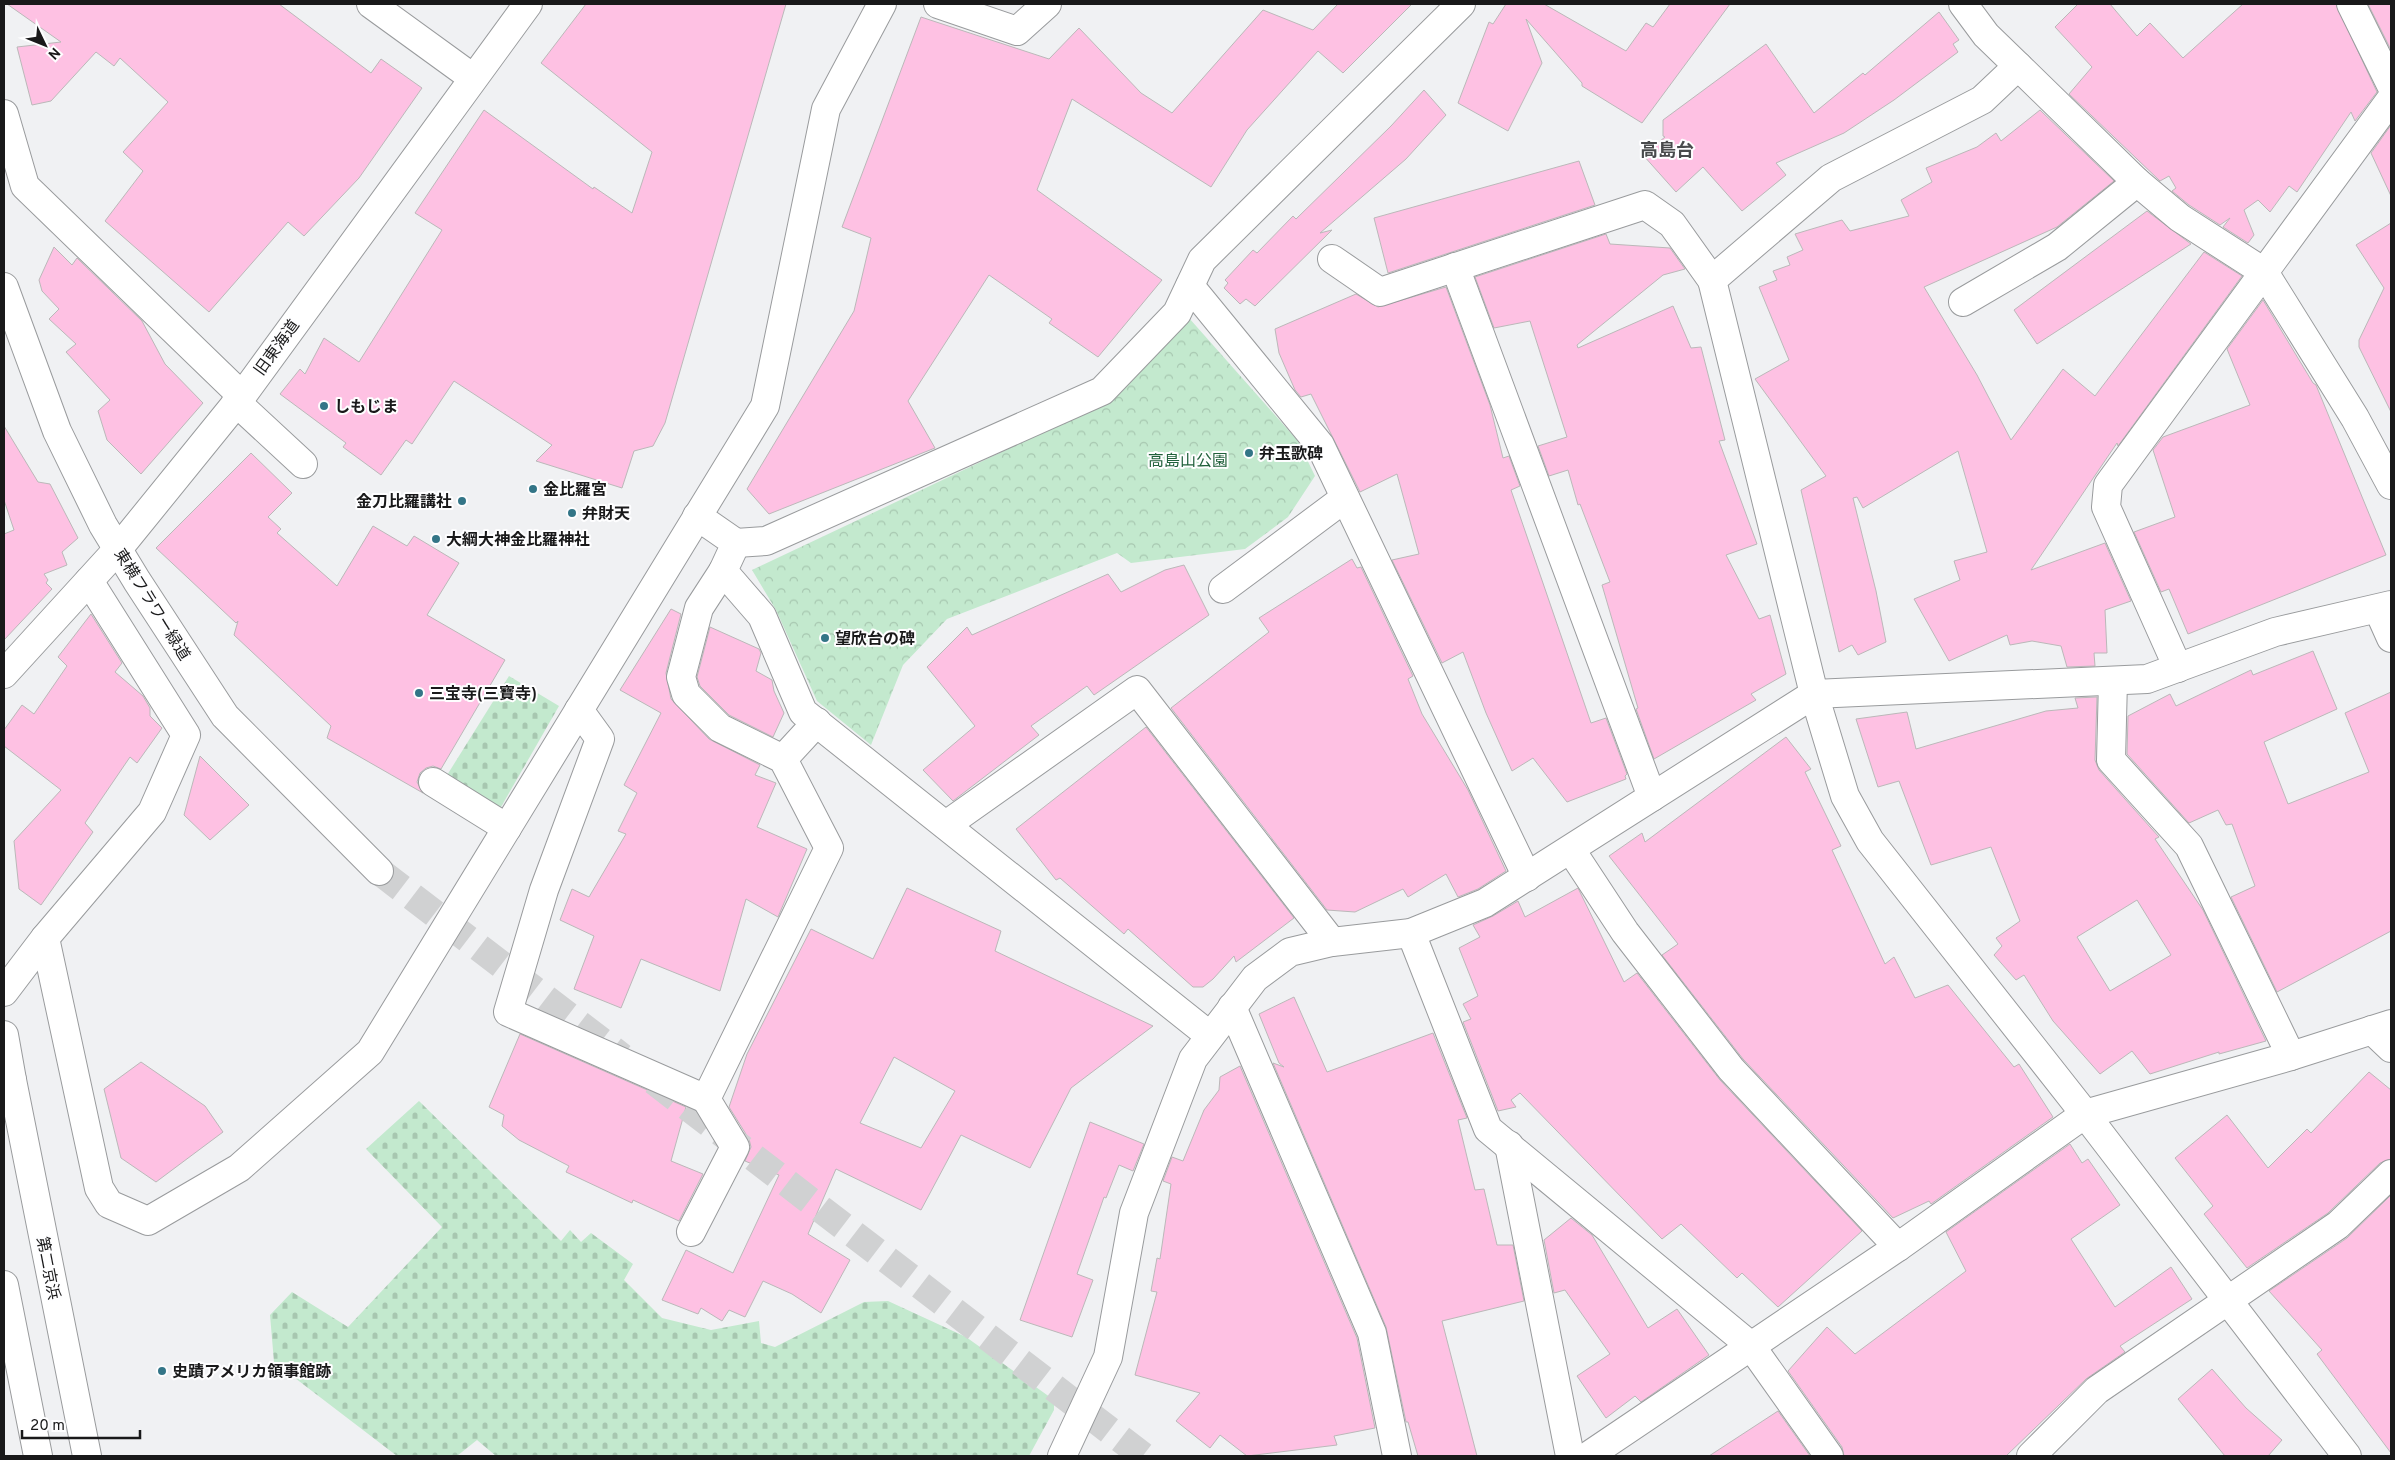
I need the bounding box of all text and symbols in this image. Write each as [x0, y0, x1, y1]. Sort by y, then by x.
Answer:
north arrow [20, 20, 70, 70]
text: N [44, 43, 63, 62]
district label: 高島台 [1640, 140, 1694, 163]
street label: 旧東海道 [251, 316, 305, 380]
place label: しもじま [334, 398, 398, 418]
marker: しもじま [318, 400, 330, 412]
place label: 弁玉歌碑 [1259, 445, 1323, 465]
marker: 弁玉歌碑 [1243, 447, 1255, 459]
park label: 高島山公園 [1148, 452, 1228, 472]
place label: 金比羅宮 [543, 481, 607, 501]
marker: 金比羅宮 [527, 483, 539, 495]
place label: 金刀比羅講社 [356, 492, 452, 513]
marker: 金刀比羅講社 [456, 495, 468, 507]
place label: 弁財天 [582, 505, 630, 525]
marker: 弁財天 [566, 507, 578, 519]
place label: 大綱大神金比羅神社 [446, 530, 590, 551]
marker: 大綱大神金比羅神社 [430, 533, 442, 545]
street label: 東横フラワー緑道 [109, 545, 194, 665]
place label: 望欣台の碑 [835, 630, 915, 650]
marker: 望欣台の碑 [819, 632, 831, 644]
place label: 三宝寺(三寶寺) [429, 685, 537, 705]
marker: 三宝寺(三寶寺) [413, 687, 425, 699]
street label: 第二京浜 [31, 1235, 63, 1302]
place label: 史蹟アメリカ領事館跡 [172, 1363, 331, 1383]
marker: 史蹟アメリカ領事館跡 [156, 1365, 168, 1377]
scale bar [22, 1408, 140, 1440]
text: 20 m [30, 1417, 65, 1436]

